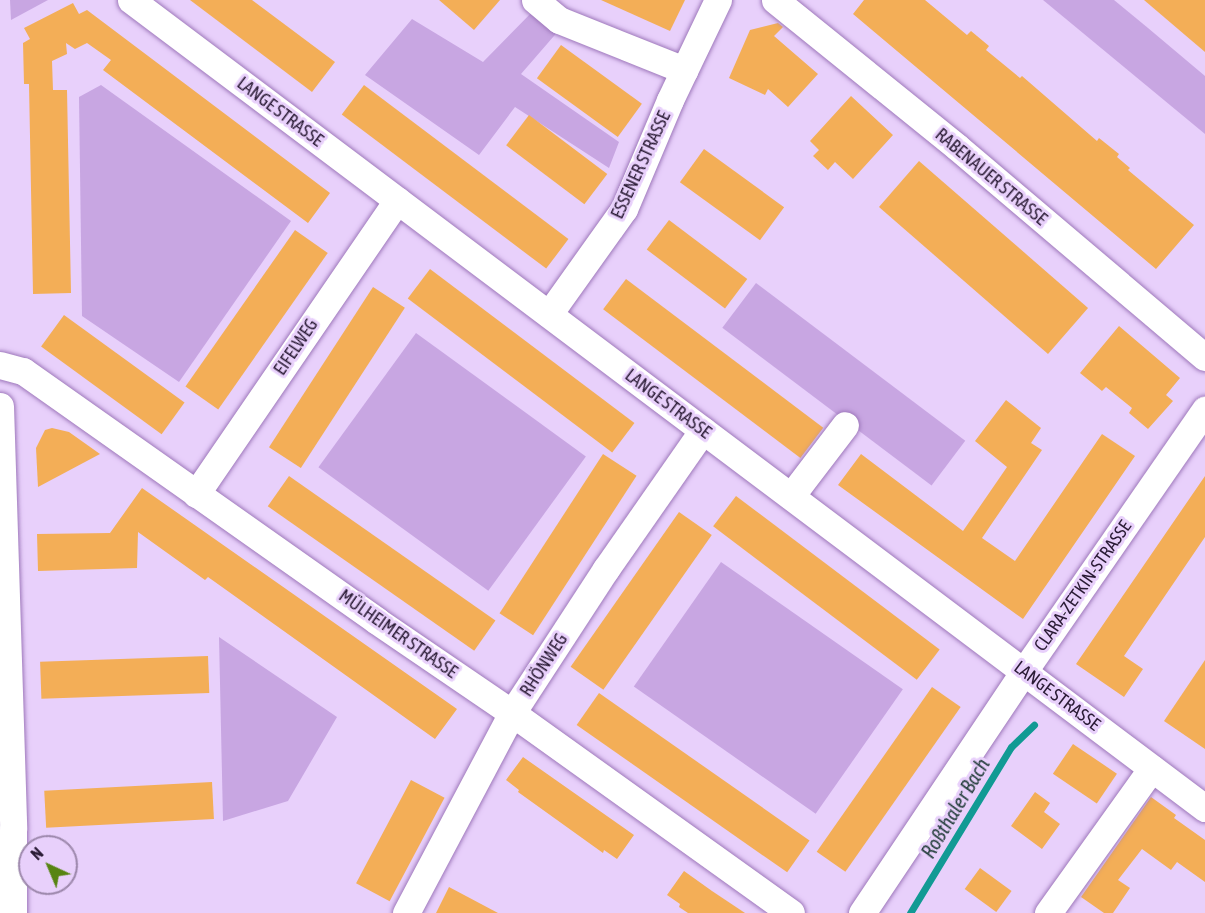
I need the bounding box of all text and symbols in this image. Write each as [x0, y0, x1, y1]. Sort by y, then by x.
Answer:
street label: LANGE STRASSE [233, 73, 327, 151]
street label: ESSENER STRASSE [607, 108, 675, 222]
street label: RABENAUER STRASSE [931, 124, 1051, 230]
street label: EIFELWEG [269, 315, 323, 379]
street label: LANGE STRASSE [621, 365, 715, 443]
street label: CLARA-ZETKIN-STRASSE [1030, 517, 1136, 655]
street label: MÜLHEIMER STRASSE [335, 585, 461, 683]
street label: RHÖNWEG [516, 629, 572, 701]
street label: LANGE STRASSE [1010, 657, 1104, 735]
water label: Roßthaler Bach [916, 754, 994, 862]
north arrow [18, 835, 78, 895]
text: N [27, 844, 47, 863]

